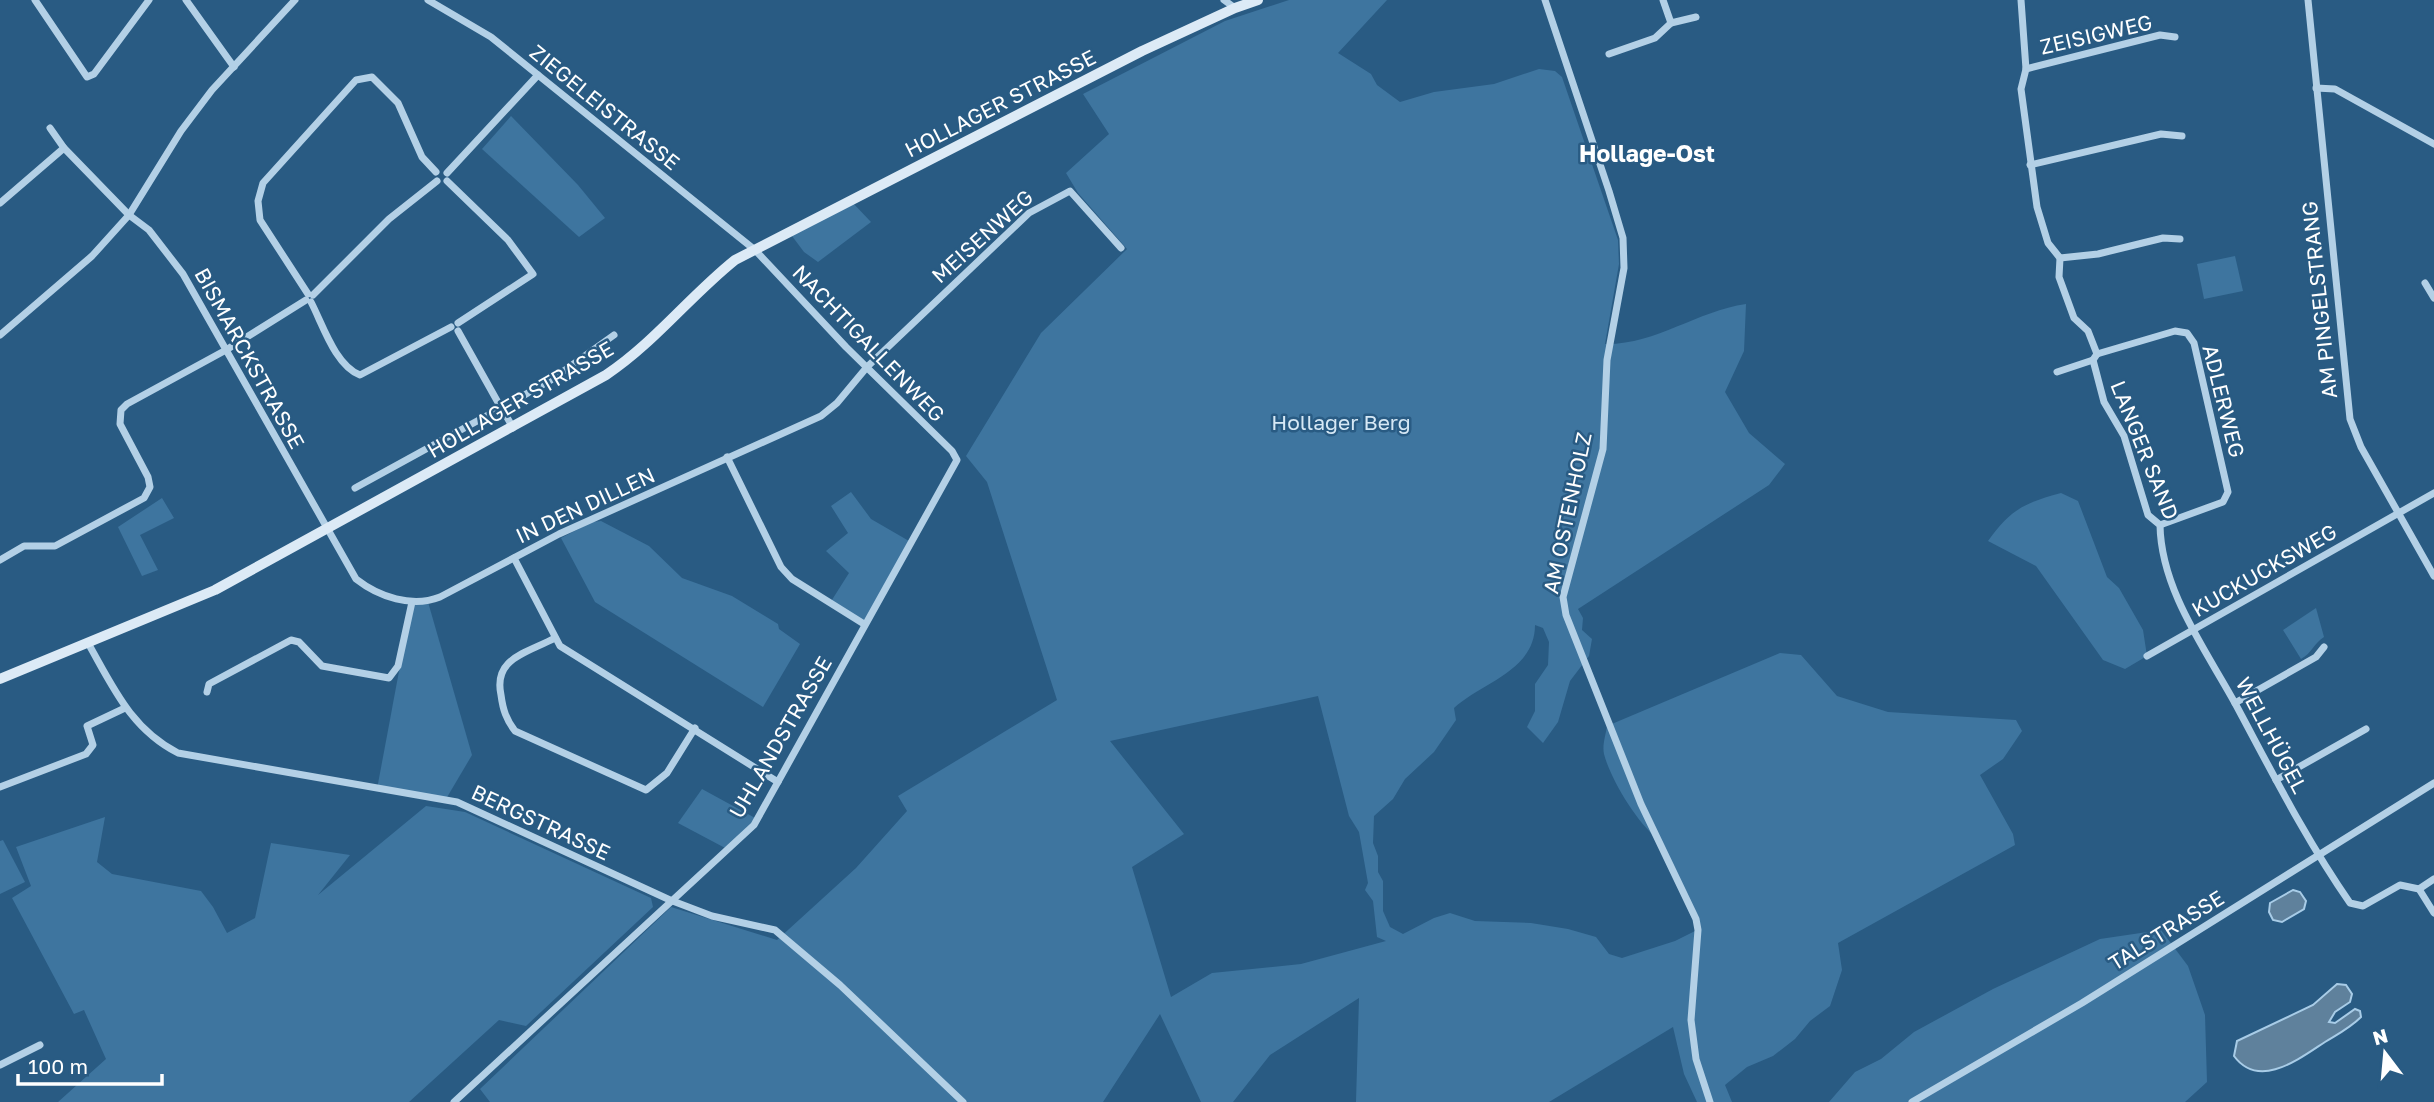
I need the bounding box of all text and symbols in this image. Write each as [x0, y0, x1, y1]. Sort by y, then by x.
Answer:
street label: ZEISIGWEG [2037, 8, 2155, 60]
street label: ZIEGELEISTRASSE [525, 39, 685, 175]
street label: HOLLAGER STRASSE [900, 44, 1100, 162]
district label: Hollage-Ost [1579, 139, 1715, 167]
street label: MEISENWEG [926, 184, 1038, 288]
street label: AM PINGELSTRANG [2296, 200, 2342, 400]
street label: NACHTIGALLENWEG [787, 259, 951, 427]
street label: BISMARCKSTRASSE [189, 263, 311, 453]
street label: HOLLAGER STRASSE [422, 335, 618, 463]
street label: ADLERWEG [2197, 342, 2251, 460]
street label: LANGER SAND [2105, 377, 2185, 523]
park label: Hollager Berg [1271, 409, 1411, 435]
street label: AM OSTENHOLZ [1537, 430, 1597, 596]
street label: IN DEN DILLEN [511, 461, 659, 549]
street label: KUCKUCKSWEG [2187, 518, 2341, 622]
street label: UHLANDSTRASSE [723, 651, 837, 823]
street label: WELLHÜGEL [2231, 672, 2313, 798]
street label: BERGSTRASSE [468, 779, 614, 865]
street label: TALSTRASSE [2104, 884, 2228, 976]
north arrow [2350, 1018, 2420, 1088]
text: N [2370, 1023, 2390, 1049]
scale bar [18, 1042, 161, 1086]
text: 100 m [28, 1053, 88, 1079]

